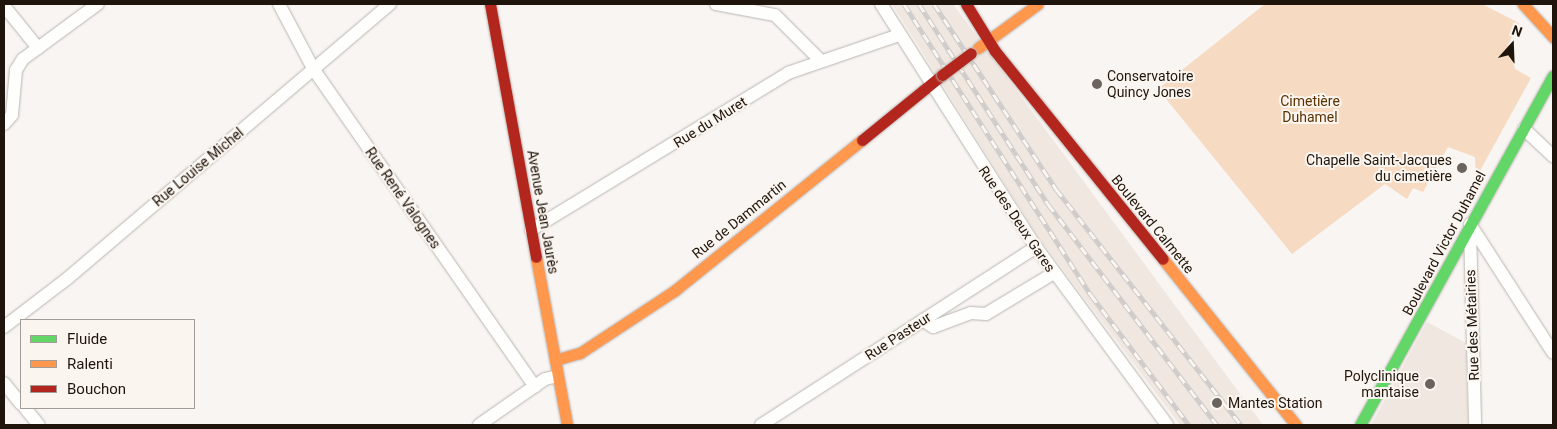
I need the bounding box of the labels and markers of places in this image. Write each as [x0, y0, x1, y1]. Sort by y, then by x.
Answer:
place label: Conservatoire Quincy Jones [1107, 68, 1194, 100]
marker: Conservatoire Quincy Jones [1091, 78, 1103, 90]
place label: Chapelle Saint-Jacques du cimetière [1306, 152, 1452, 184]
marker: Chapelle Saint-Jacques du cimetière [1456, 162, 1468, 174]
place label: Polyclinique mantaise [1344, 368, 1419, 401]
marker: Polyclinique mantaise [1423, 377, 1437, 391]
place label: Mantes Station [1228, 395, 1322, 411]
marker: Mantes Station [1210, 396, 1224, 410]

